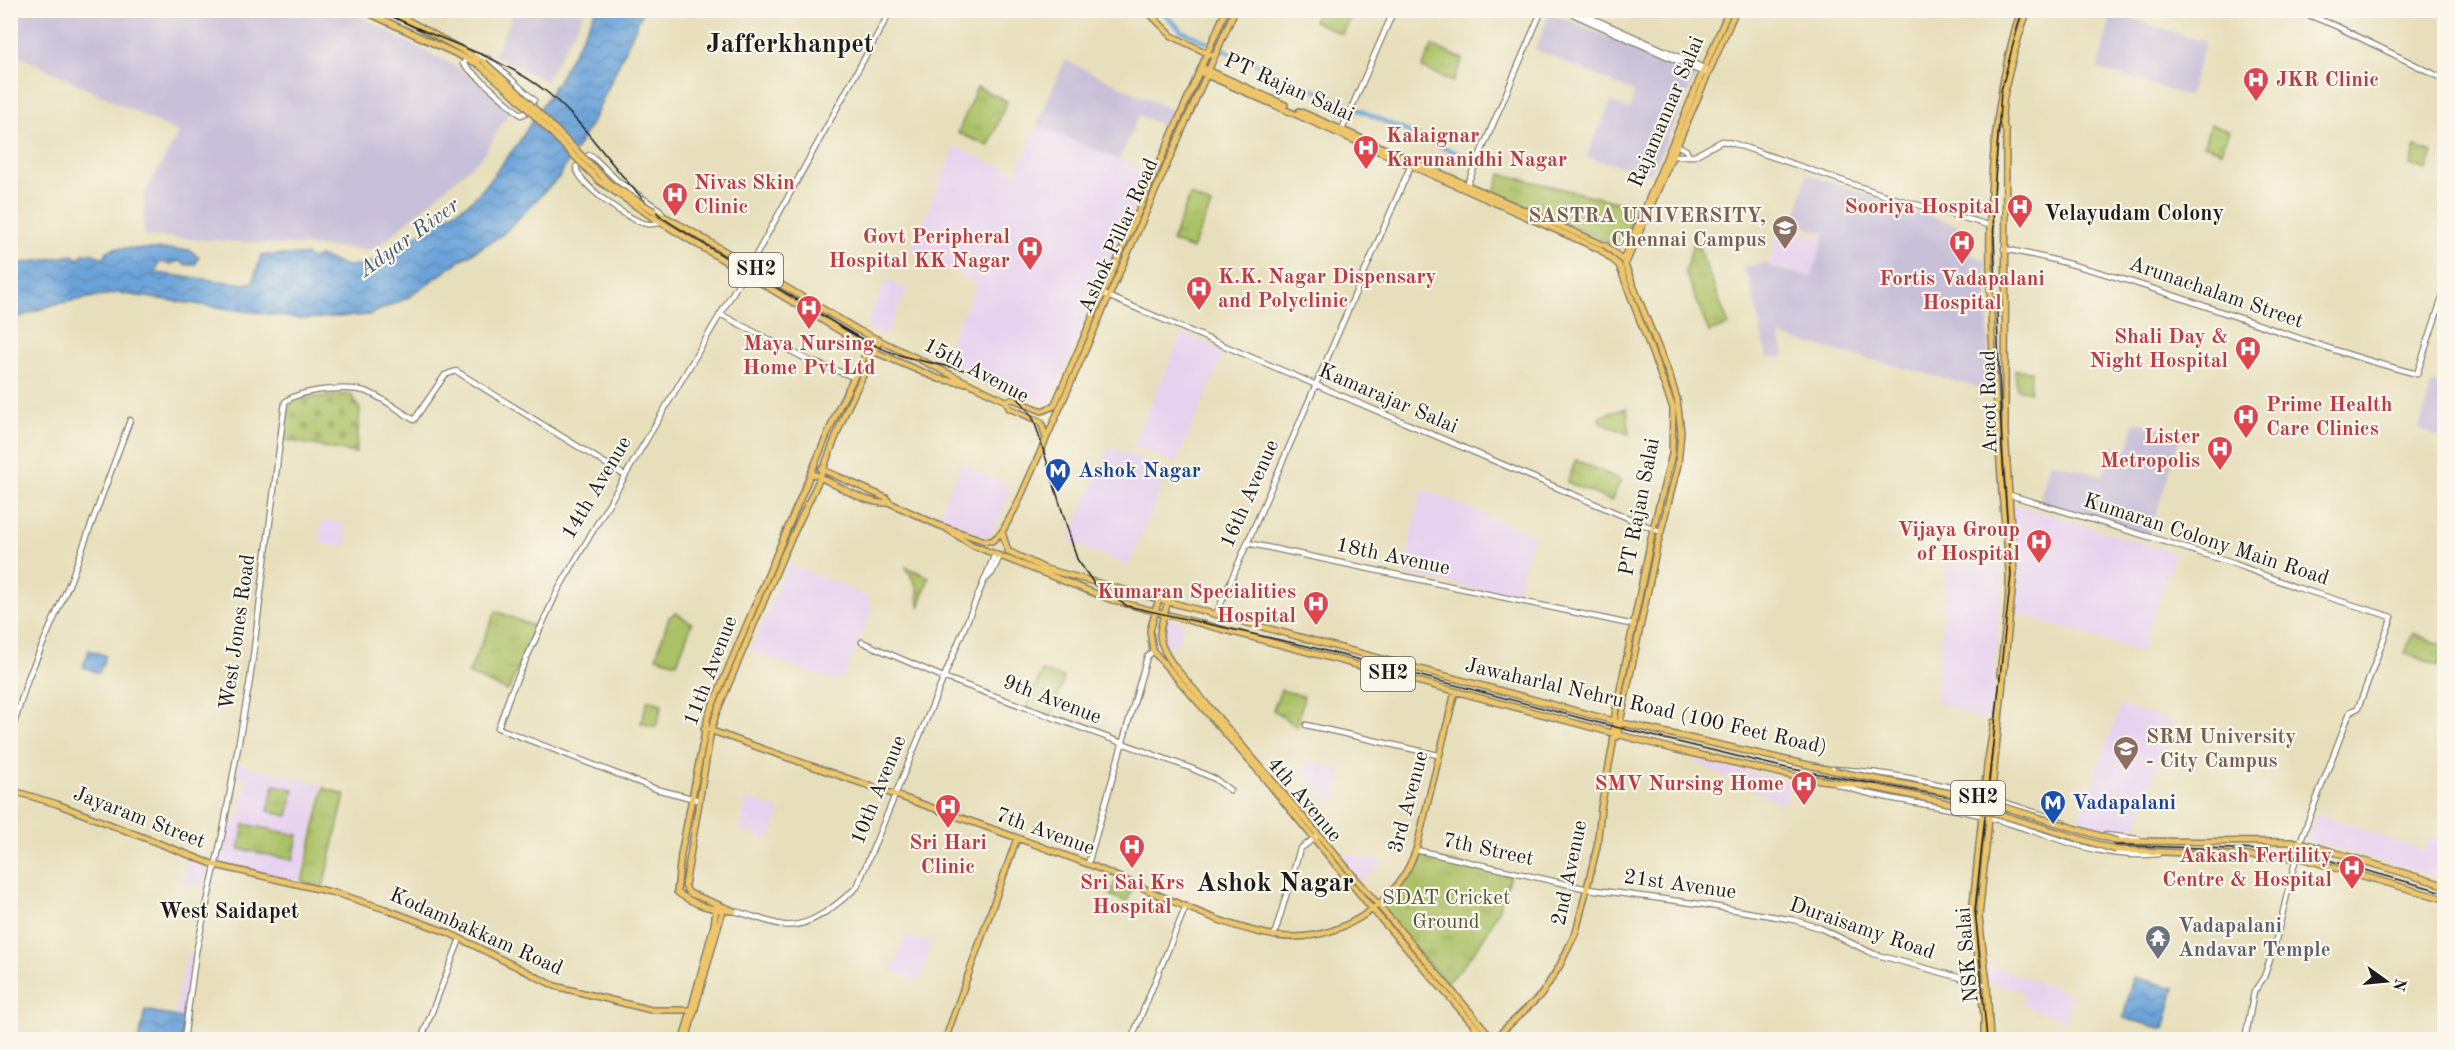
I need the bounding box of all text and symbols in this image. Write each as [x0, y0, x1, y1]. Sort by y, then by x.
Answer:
district label: Jafferkhanpet [706, 31, 874, 58]
street label: Rajamannar Salai [1626, 33, 1708, 191]
street label: PT Rajan Salai [1221, 50, 1357, 126]
hospital icon: JKR Clinic [2241, 65, 2271, 103]
place label: JKR Clinic [2276, 70, 2379, 91]
place label: Kalaignar Karunanidhi Nagar [1386, 126, 1567, 171]
hospital icon: Kalaignar Karunanidhi Nagar [1351, 133, 1381, 171]
street label: Ashok Pillar Road [1075, 156, 1163, 316]
place label: Nivas Skin Clinic [694, 173, 795, 218]
hospital icon: Nivas Skin Clinic [660, 180, 690, 218]
hospital icon: Sooriya Hospital [2005, 192, 2035, 230]
water label: Adyar River [354, 194, 464, 282]
place label: Sooriya Hospital [1844, 197, 2000, 218]
district label: Velayudam Colony [2044, 203, 2224, 225]
place label: SASTRA UNIVERSITY, Chennai Campus [1528, 206, 1766, 251]
school or university icon: SASTRA UNIVERSITY, Chennai Campus [1770, 213, 1800, 251]
place label: Govt Peripheral Hospital KK Nagar [828, 227, 1010, 272]
hospital icon: Fortis Vadapalani Hospital [1947, 228, 1977, 266]
hospital icon: Govt Peripheral Hospital KK Nagar [1015, 234, 1045, 272]
road number: SH2 [729, 253, 783, 287]
street label: Arunachalam Street [2126, 253, 2306, 333]
place label: K.K. Nagar Dispensary and Polyclinic [1218, 267, 1437, 312]
place label: Fortis Vadapalani Hospital [1879, 269, 2045, 314]
hospital icon: K.K. Nagar Dispensary and Polyclinic [1184, 274, 1214, 312]
hospital icon: Maya Nursing Home Pvt Ltd [794, 293, 824, 331]
place label: Shali Day & Night Hospital [2089, 327, 2228, 372]
place label: Maya Nursing Home Pvt Ltd [743, 334, 875, 379]
hospital icon: Shali Day & Night Hospital [2233, 334, 2263, 372]
street label: 15th Avenue [920, 335, 1032, 407]
street label: Arcot Road [1979, 350, 2001, 454]
street label: Kamarajar Salai [1315, 360, 1461, 438]
place label: Prime Health Care Clinics [2266, 395, 2393, 440]
hospital icon: Prime Health Care Clinics [2231, 402, 2261, 440]
place label: Lister Metropolis [2100, 427, 2200, 472]
street label: 14th Avenue [558, 433, 636, 543]
hospital icon: Lister Metropolis [2205, 434, 2235, 472]
street label: PT Rajan Salai [1616, 436, 1664, 578]
street label: 16th Avenue [1217, 437, 1283, 551]
metro station icon: Ashok Nagar [1043, 456, 1073, 494]
place label: Ashok Nagar [1078, 461, 1201, 482]
street label: Kumaran Colony Main Road [2081, 490, 2331, 590]
place label: Vijaya Group of Hospital [1898, 520, 2020, 565]
hospital icon: Vijaya Group of Hospital [2024, 527, 2054, 565]
street label: 18th Avenue [1334, 535, 1452, 579]
street label: West Jones Road [217, 553, 259, 711]
place label: Kumaran Specialities Hospital [1097, 582, 1296, 627]
hospital icon: Kumaran Specialities Hospital [1301, 589, 1331, 627]
street label: 11th Avenue [680, 613, 742, 729]
street label: Jawaharlal Nehru Road (100 Feet Road) [1463, 655, 1829, 759]
road number: SH2 [1361, 657, 1415, 691]
street label: 9th Avenue [1000, 672, 1104, 728]
place label: SRM University - City Campus [2146, 727, 2296, 772]
street label: 10th Avenue [848, 732, 910, 848]
school or university icon: SRM University - City Campus [2111, 734, 2141, 772]
street label: 3rd Avenue [1385, 749, 1433, 855]
street label: 4th Avenue [1263, 754, 1345, 846]
hospital icon: SMV Nursing Home [1789, 769, 1819, 807]
place label: SMV Nursing Home [1594, 774, 1784, 795]
road number: SH2 [1951, 781, 2005, 815]
street label: Jayaram Street [70, 783, 208, 853]
metro station icon: Vadapalani [2038, 788, 2068, 826]
hospital icon: Sri Hari Clinic [933, 792, 963, 830]
place label: Vadapalani [2072, 793, 2176, 814]
street label: 7th Avenue [993, 804, 1097, 860]
street label: 2nd Avenue [1549, 818, 1591, 928]
street label: 7th Street [1441, 830, 1535, 870]
hospital icon: Sri Sai Krs Hospital [1117, 832, 1147, 870]
place label: Sri Hari Clinic [909, 833, 987, 878]
place label: Aakash Fertility Centre & Hospital [2162, 846, 2332, 891]
hospital icon: Aakash Fertility Centre & Hospital [2337, 853, 2367, 891]
street label: 21st Avenue [1622, 867, 1738, 903]
district label: Ashok Nagar [1196, 870, 1354, 897]
place label: Sri Sai Krs Hospital [1080, 873, 1184, 918]
street label: Kodambakkam Road [386, 884, 566, 980]
park label: SDAT Cricket Ground [1382, 888, 1510, 933]
street label: Duraisamy Road [1787, 894, 1937, 964]
district label: West Saidapet [159, 901, 299, 923]
street label: NSK Salai [1953, 906, 1983, 1004]
place label: Vadapalani Andavar Temple [2178, 916, 2331, 961]
temple icon: Vadapalani Andavar Temple [2143, 923, 2173, 961]
north arrow [2356, 951, 2416, 1011]
text: N [2389, 976, 2408, 993]

